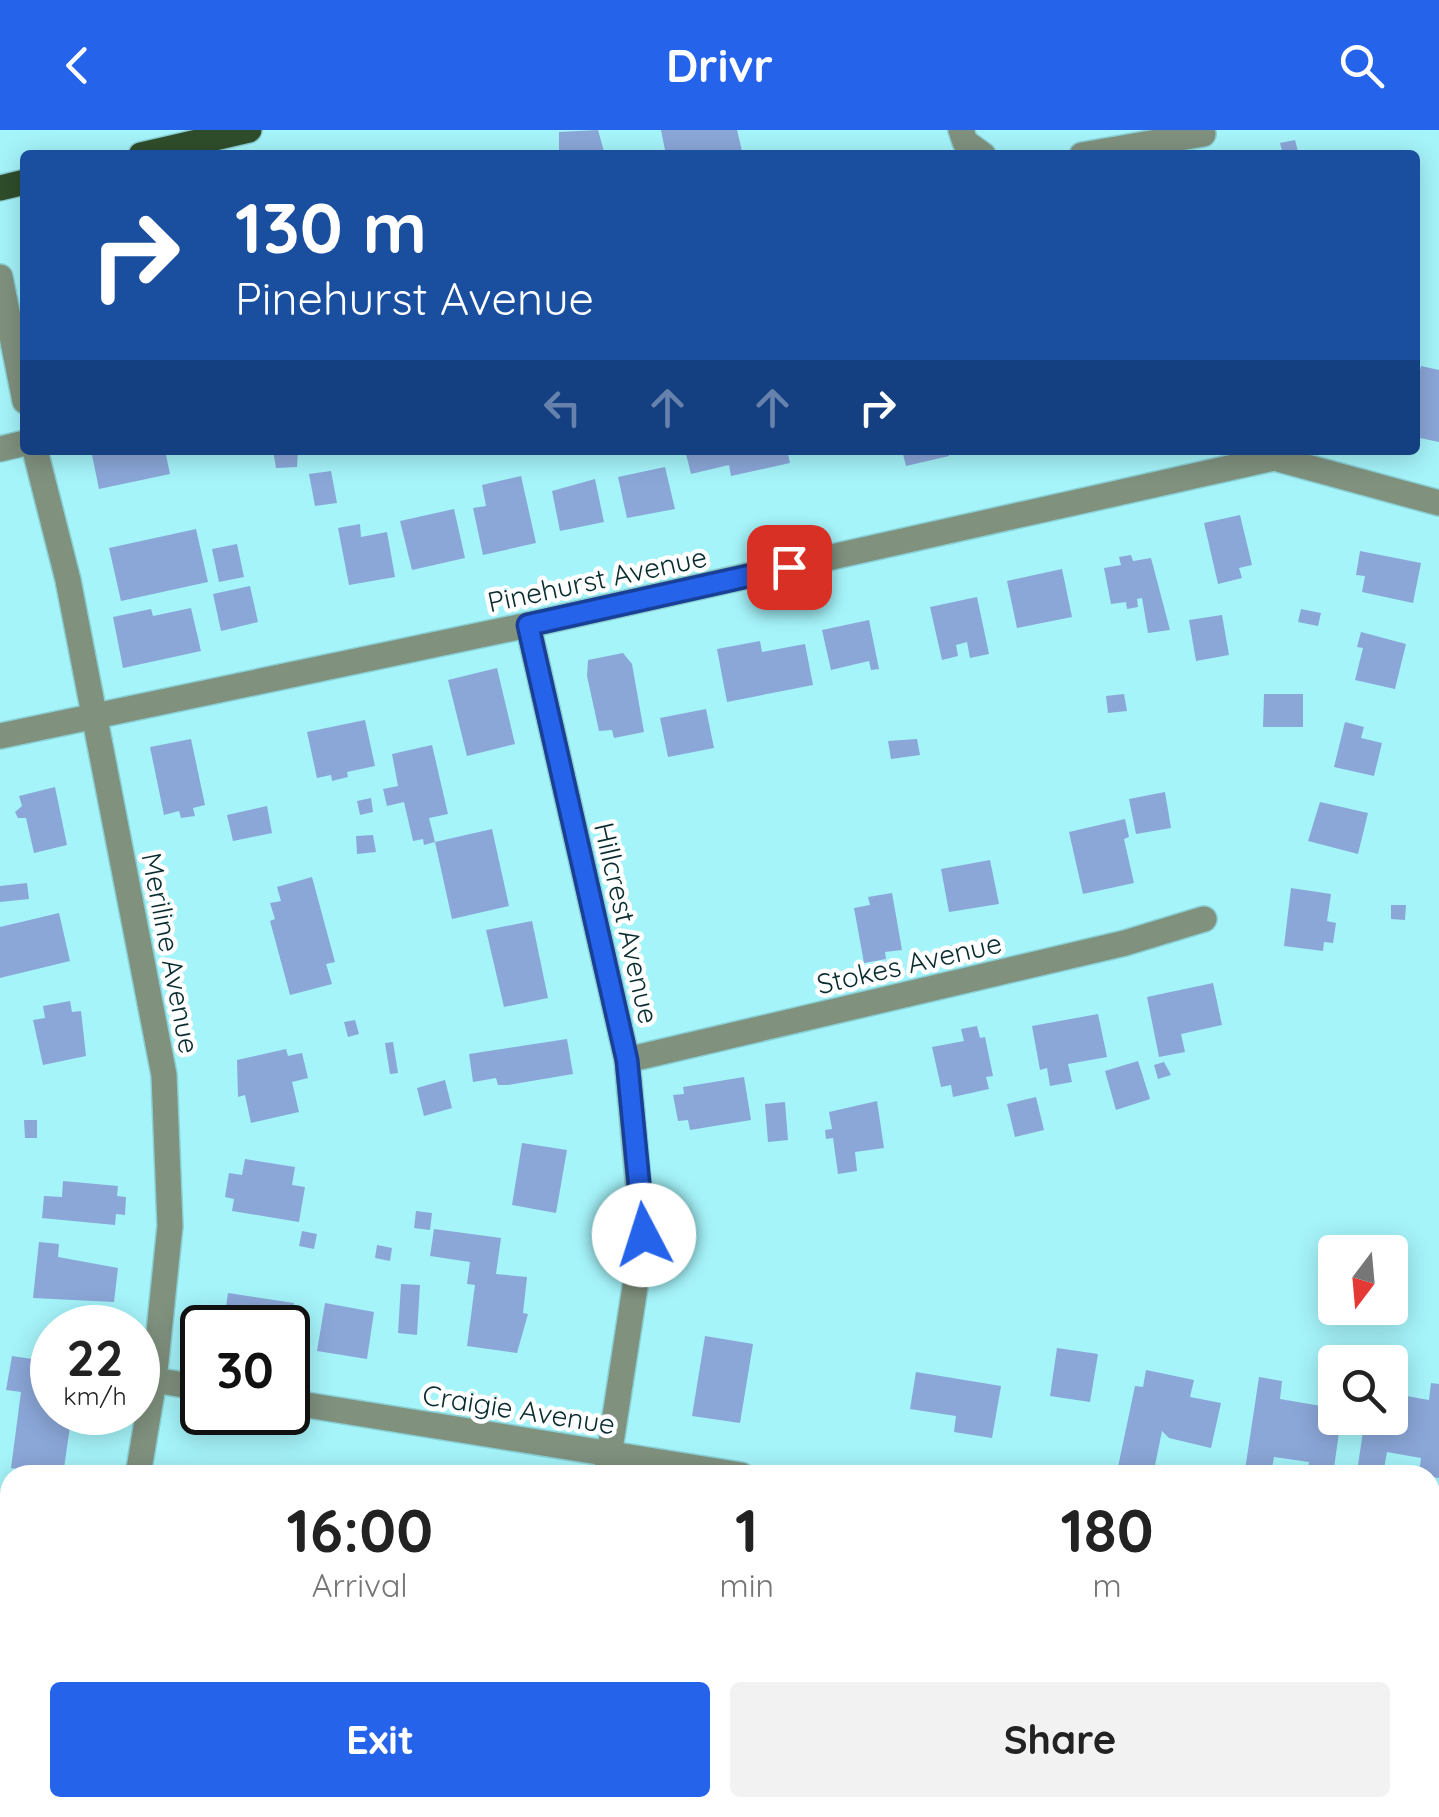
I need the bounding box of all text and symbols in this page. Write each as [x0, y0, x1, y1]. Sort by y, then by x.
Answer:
text: Drivr [666, 37, 773, 93]
icon: back [50, 38, 105, 93]
icon: search [1334, 38, 1389, 93]
text: 130 m [235, 183, 427, 271]
icon: right [70, 190, 200, 320]
text: Pinehurst Avenue [235, 270, 594, 326]
icon: left [535, 380, 590, 435]
icon: ahead [640, 380, 695, 435]
icon: ahead [745, 380, 800, 435]
icon: right [850, 380, 905, 435]
pin [747, 525, 832, 610]
street label: Pinehurst Avenue [484, 539, 710, 619]
icon: arrive [762, 540, 817, 595]
street label: Hillcrest Avenue [587, 819, 667, 1027]
street label: Meriline Avenue [134, 850, 208, 1056]
street label: Stokes Avenue [813, 925, 1005, 1001]
position arrow [592, 1183, 696, 1287]
north arrow [1318, 1235, 1408, 1325]
map controls [1318, 1235, 1408, 1435]
speed limit sign: 30 [180, 1305, 310, 1435]
text: 22 [67, 1326, 123, 1389]
button: search [1318, 1345, 1408, 1435]
street label: Craigie Avenue [420, 1377, 618, 1441]
text: km/h [63, 1380, 127, 1411]
text: 16:00 [286, 1492, 433, 1567]
text: 1 [735, 1492, 758, 1567]
text: 180 [1060, 1492, 1154, 1567]
text: Arrival [312, 1565, 408, 1605]
text: min [720, 1565, 774, 1605]
text: m [1092, 1565, 1122, 1605]
button: Exit [50, 1682, 710, 1797]
button: Share [730, 1682, 1390, 1797]

